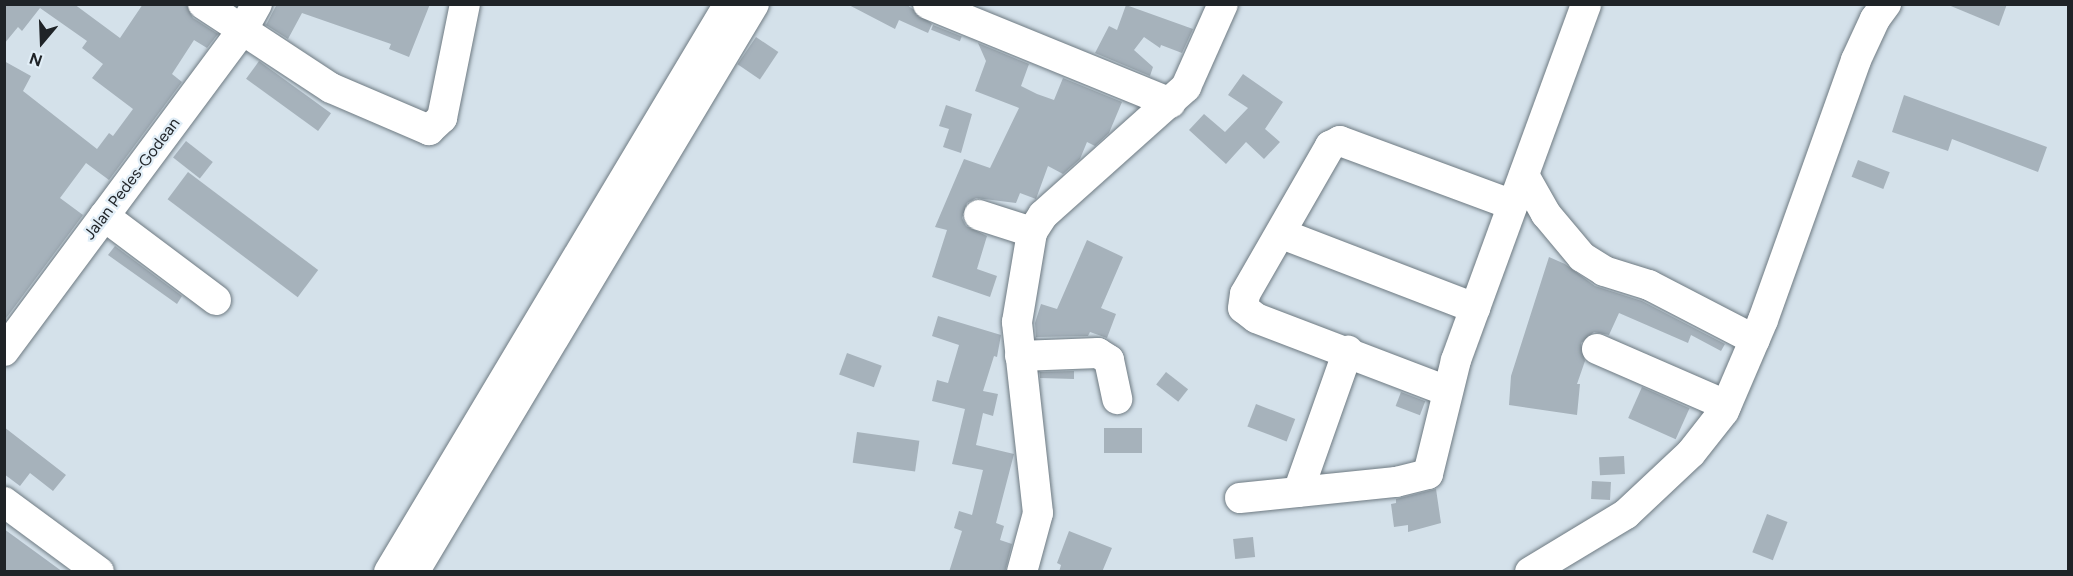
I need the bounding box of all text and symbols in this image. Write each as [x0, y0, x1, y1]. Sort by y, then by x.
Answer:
north arrow [12, 12, 72, 72]
text: N [27, 48, 45, 70]
street label: Jalan Pedes-Godean [80, 114, 184, 244]

